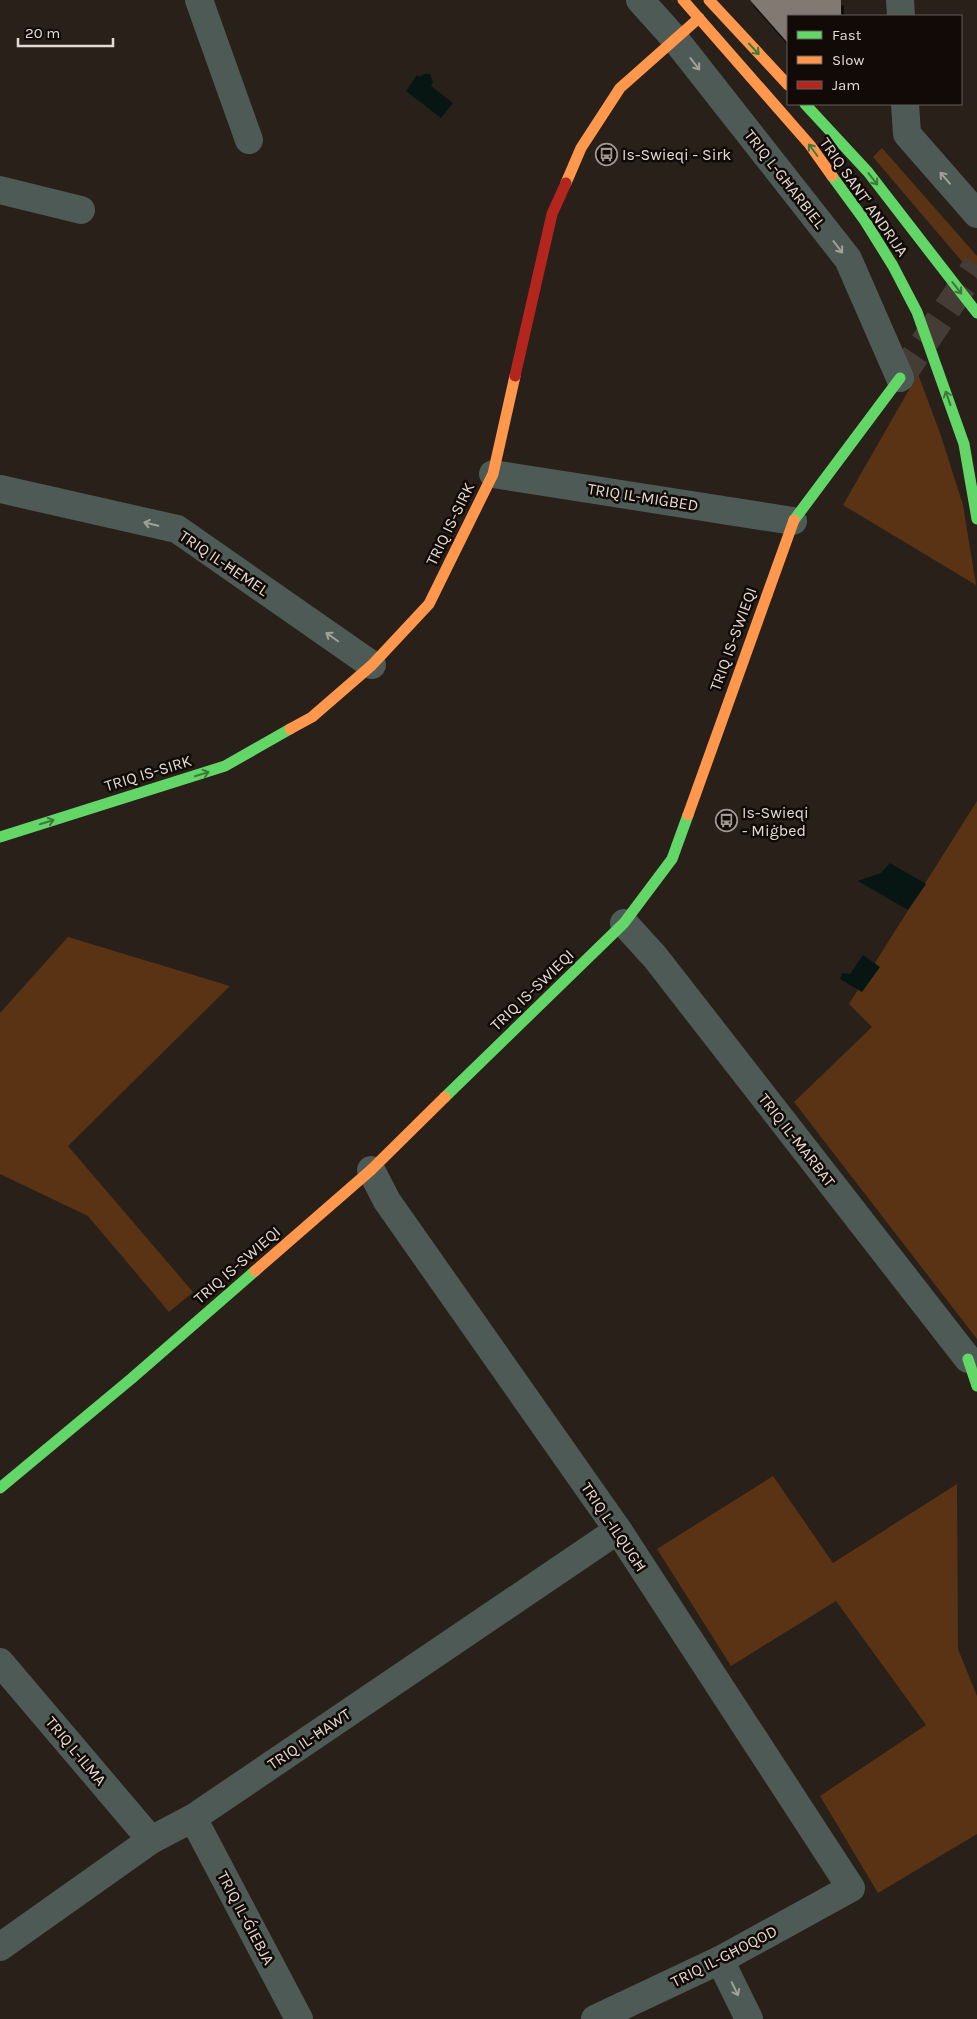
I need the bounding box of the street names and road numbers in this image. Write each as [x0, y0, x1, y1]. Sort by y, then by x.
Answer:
street label: TRIQ L-GĦARBIEL [740, 126, 830, 233]
street label: TRIQ SANT' ANDRIJA [816, 134, 912, 260]
street label: TRIQ IS-SIRK [422, 479, 478, 569]
street label: TRIQ IL-MIĠBED [586, 479, 700, 515]
street label: TRIQ IL-ĦEMEL [176, 526, 273, 600]
street label: TRIQ IS-SWIEQI [706, 585, 760, 693]
street label: TRIQ IS-SIRK [102, 751, 194, 795]
street label: TRIQ IS-SWIEQI [486, 945, 578, 1035]
street label: TRIQ IL-MARBAT [755, 1090, 839, 1190]
street label: TRIQ IS-SWIEQI [190, 1222, 284, 1308]
street label: TRIQ L-ILQUGĦ [577, 1479, 651, 1575]
street label: TRIQ IL-ĦAWT [264, 1704, 354, 1774]
street label: TRIQ L-ILMA [42, 1713, 110, 1789]
street label: TRIQ IL-ǴIEBJA [213, 1868, 279, 1968]
street label: TRIQ IL-GĦOQOD [668, 1921, 780, 1991]

